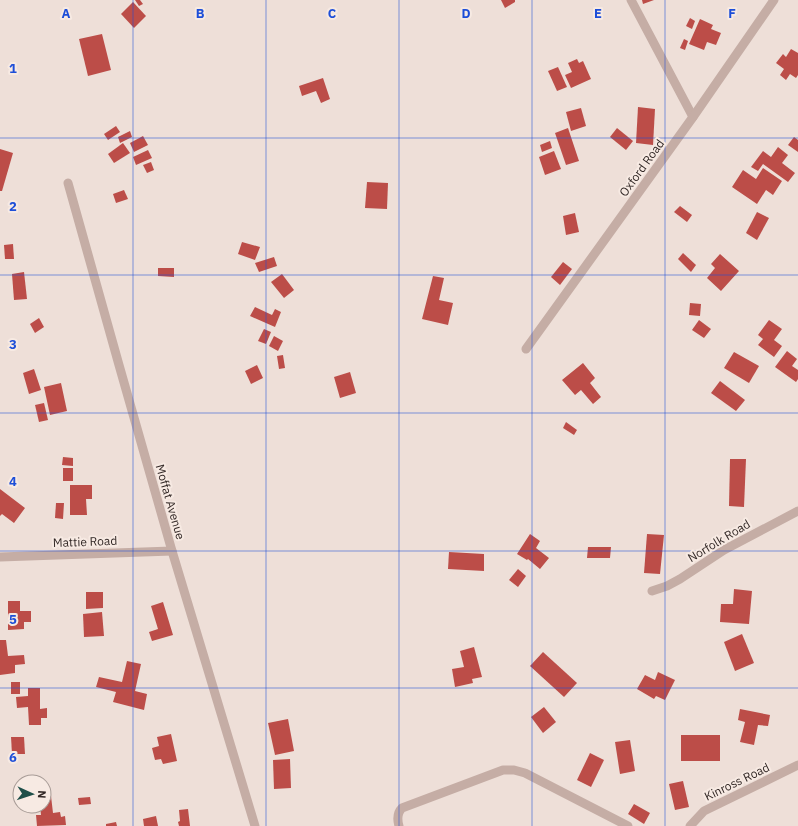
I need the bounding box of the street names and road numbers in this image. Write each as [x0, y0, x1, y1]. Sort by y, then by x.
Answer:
street label: Oxford Road [616, 136, 667, 199]
street label: Moffat Avenue [153, 462, 189, 542]
street label: Norfolk Road [685, 516, 753, 565]
street label: Mattie Road [52, 533, 117, 550]
street label: Kinross Road [702, 759, 772, 804]

